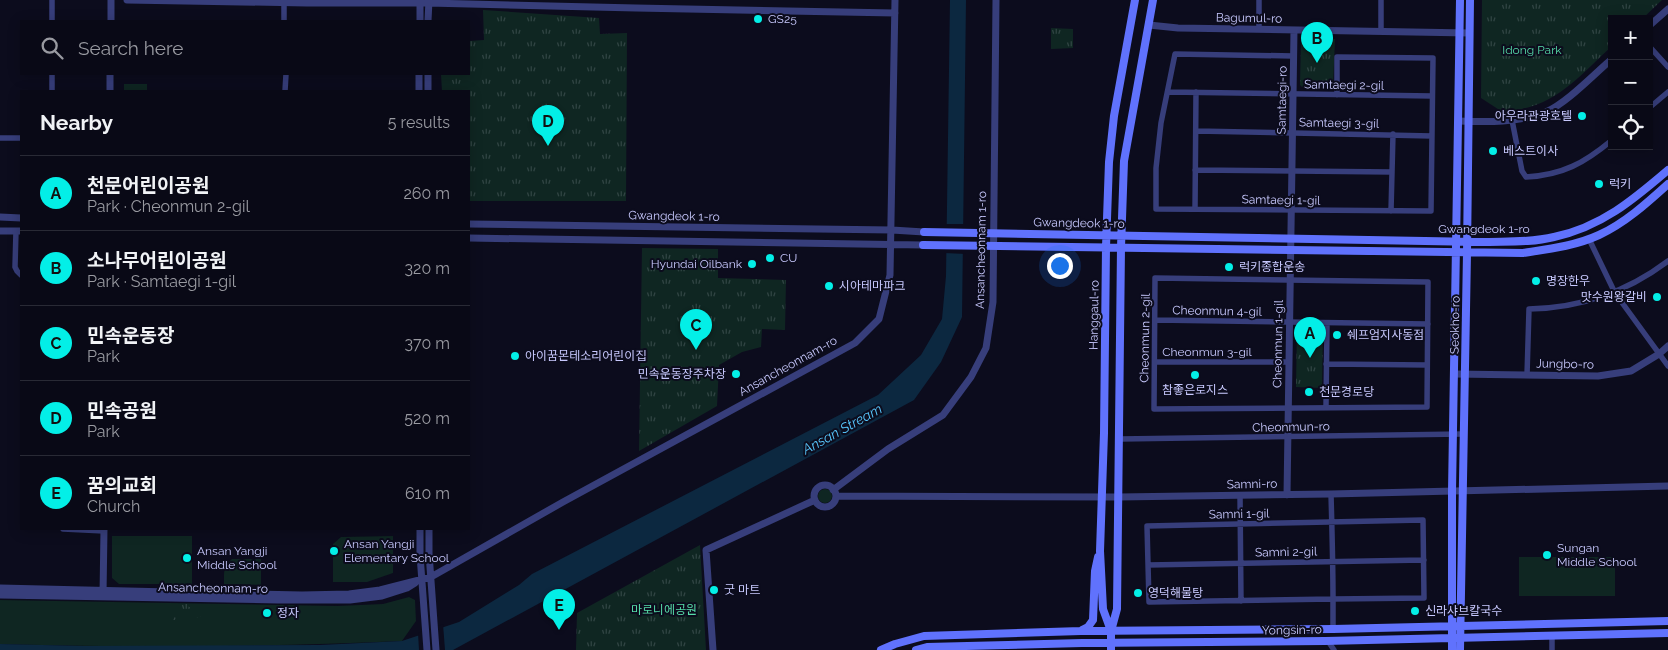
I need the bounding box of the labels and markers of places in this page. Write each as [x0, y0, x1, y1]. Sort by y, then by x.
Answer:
place label: GS25 [768, 12, 797, 26]
marker: GS25 [752, 13, 764, 25]
pin: B [1301, 22, 1333, 63]
pin: D [532, 105, 564, 146]
place label: 아우라관광호텔 [1495, 109, 1572, 123]
marker: 아우라관광호텔 [1576, 110, 1588, 122]
place label: 베스트이사 [1503, 144, 1558, 158]
marker: 베스트이사 [1487, 145, 1499, 157]
place label: 럭키 [1609, 177, 1631, 191]
marker: 럭키 [1593, 178, 1605, 190]
place label: CU [780, 251, 797, 265]
marker: CU [764, 252, 776, 264]
place label: Hyundai Oilbank [651, 257, 743, 271]
marker: Hyundai Oilbank [746, 258, 758, 270]
place label: 럭키종합운송 [1239, 260, 1305, 274]
marker: 럭키종합운송 [1223, 261, 1235, 273]
place label: 명장한우 [1546, 274, 1590, 288]
marker: 명장한우 [1530, 275, 1542, 287]
place label: 시아테마파크 [839, 279, 905, 293]
marker: 시아테마파크 [823, 280, 835, 292]
place label: 맛수원왕갈비 [1581, 290, 1647, 304]
marker: 맛수원왕갈비 [1651, 291, 1663, 303]
pin: C [680, 309, 712, 350]
pin: A [1294, 317, 1326, 358]
place label: 쉐프엄지사동점 [1347, 328, 1424, 342]
marker: 쉐프엄지사동점 [1331, 329, 1343, 341]
place label: 아이꿈몬테소리어린이집 [525, 349, 646, 363]
marker: 아이꿈몬테소리어린이집 [509, 350, 521, 362]
place label: 민속운동장주차장 [638, 367, 726, 381]
marker: 민속운동장주차장 [730, 368, 742, 380]
marker: 참좋은로지스 [1189, 369, 1201, 381]
place label: 참좋은로지스 [1162, 383, 1228, 397]
place label: 천문경로당 [1319, 385, 1374, 399]
marker: 천문경로당 [1303, 386, 1315, 398]
place label: Ansan Yangji Elementary School [344, 537, 450, 565]
place label: Sungan Middle School [1557, 541, 1638, 569]
place label: Ansan Yangji Middle School [197, 544, 278, 572]
marker: Ansan Yangji Elementary School [328, 545, 340, 557]
marker: Sungan Middle School [1541, 549, 1553, 561]
marker: Ansan Yangji Middle School [181, 552, 193, 564]
place label: 굿 마트 [724, 583, 760, 597]
marker: 굿 마트 [708, 584, 720, 596]
place label: 영덕해물탕 [1148, 586, 1203, 600]
marker: 영덕해물탕 [1132, 587, 1144, 599]
pin: E [543, 589, 575, 630]
place label: 신라샤브칼국수 [1425, 604, 1502, 618]
marker: 신라샤브칼국수 [1409, 605, 1421, 617]
place label: 정자 [277, 606, 299, 620]
marker: 정자 [261, 607, 273, 619]

